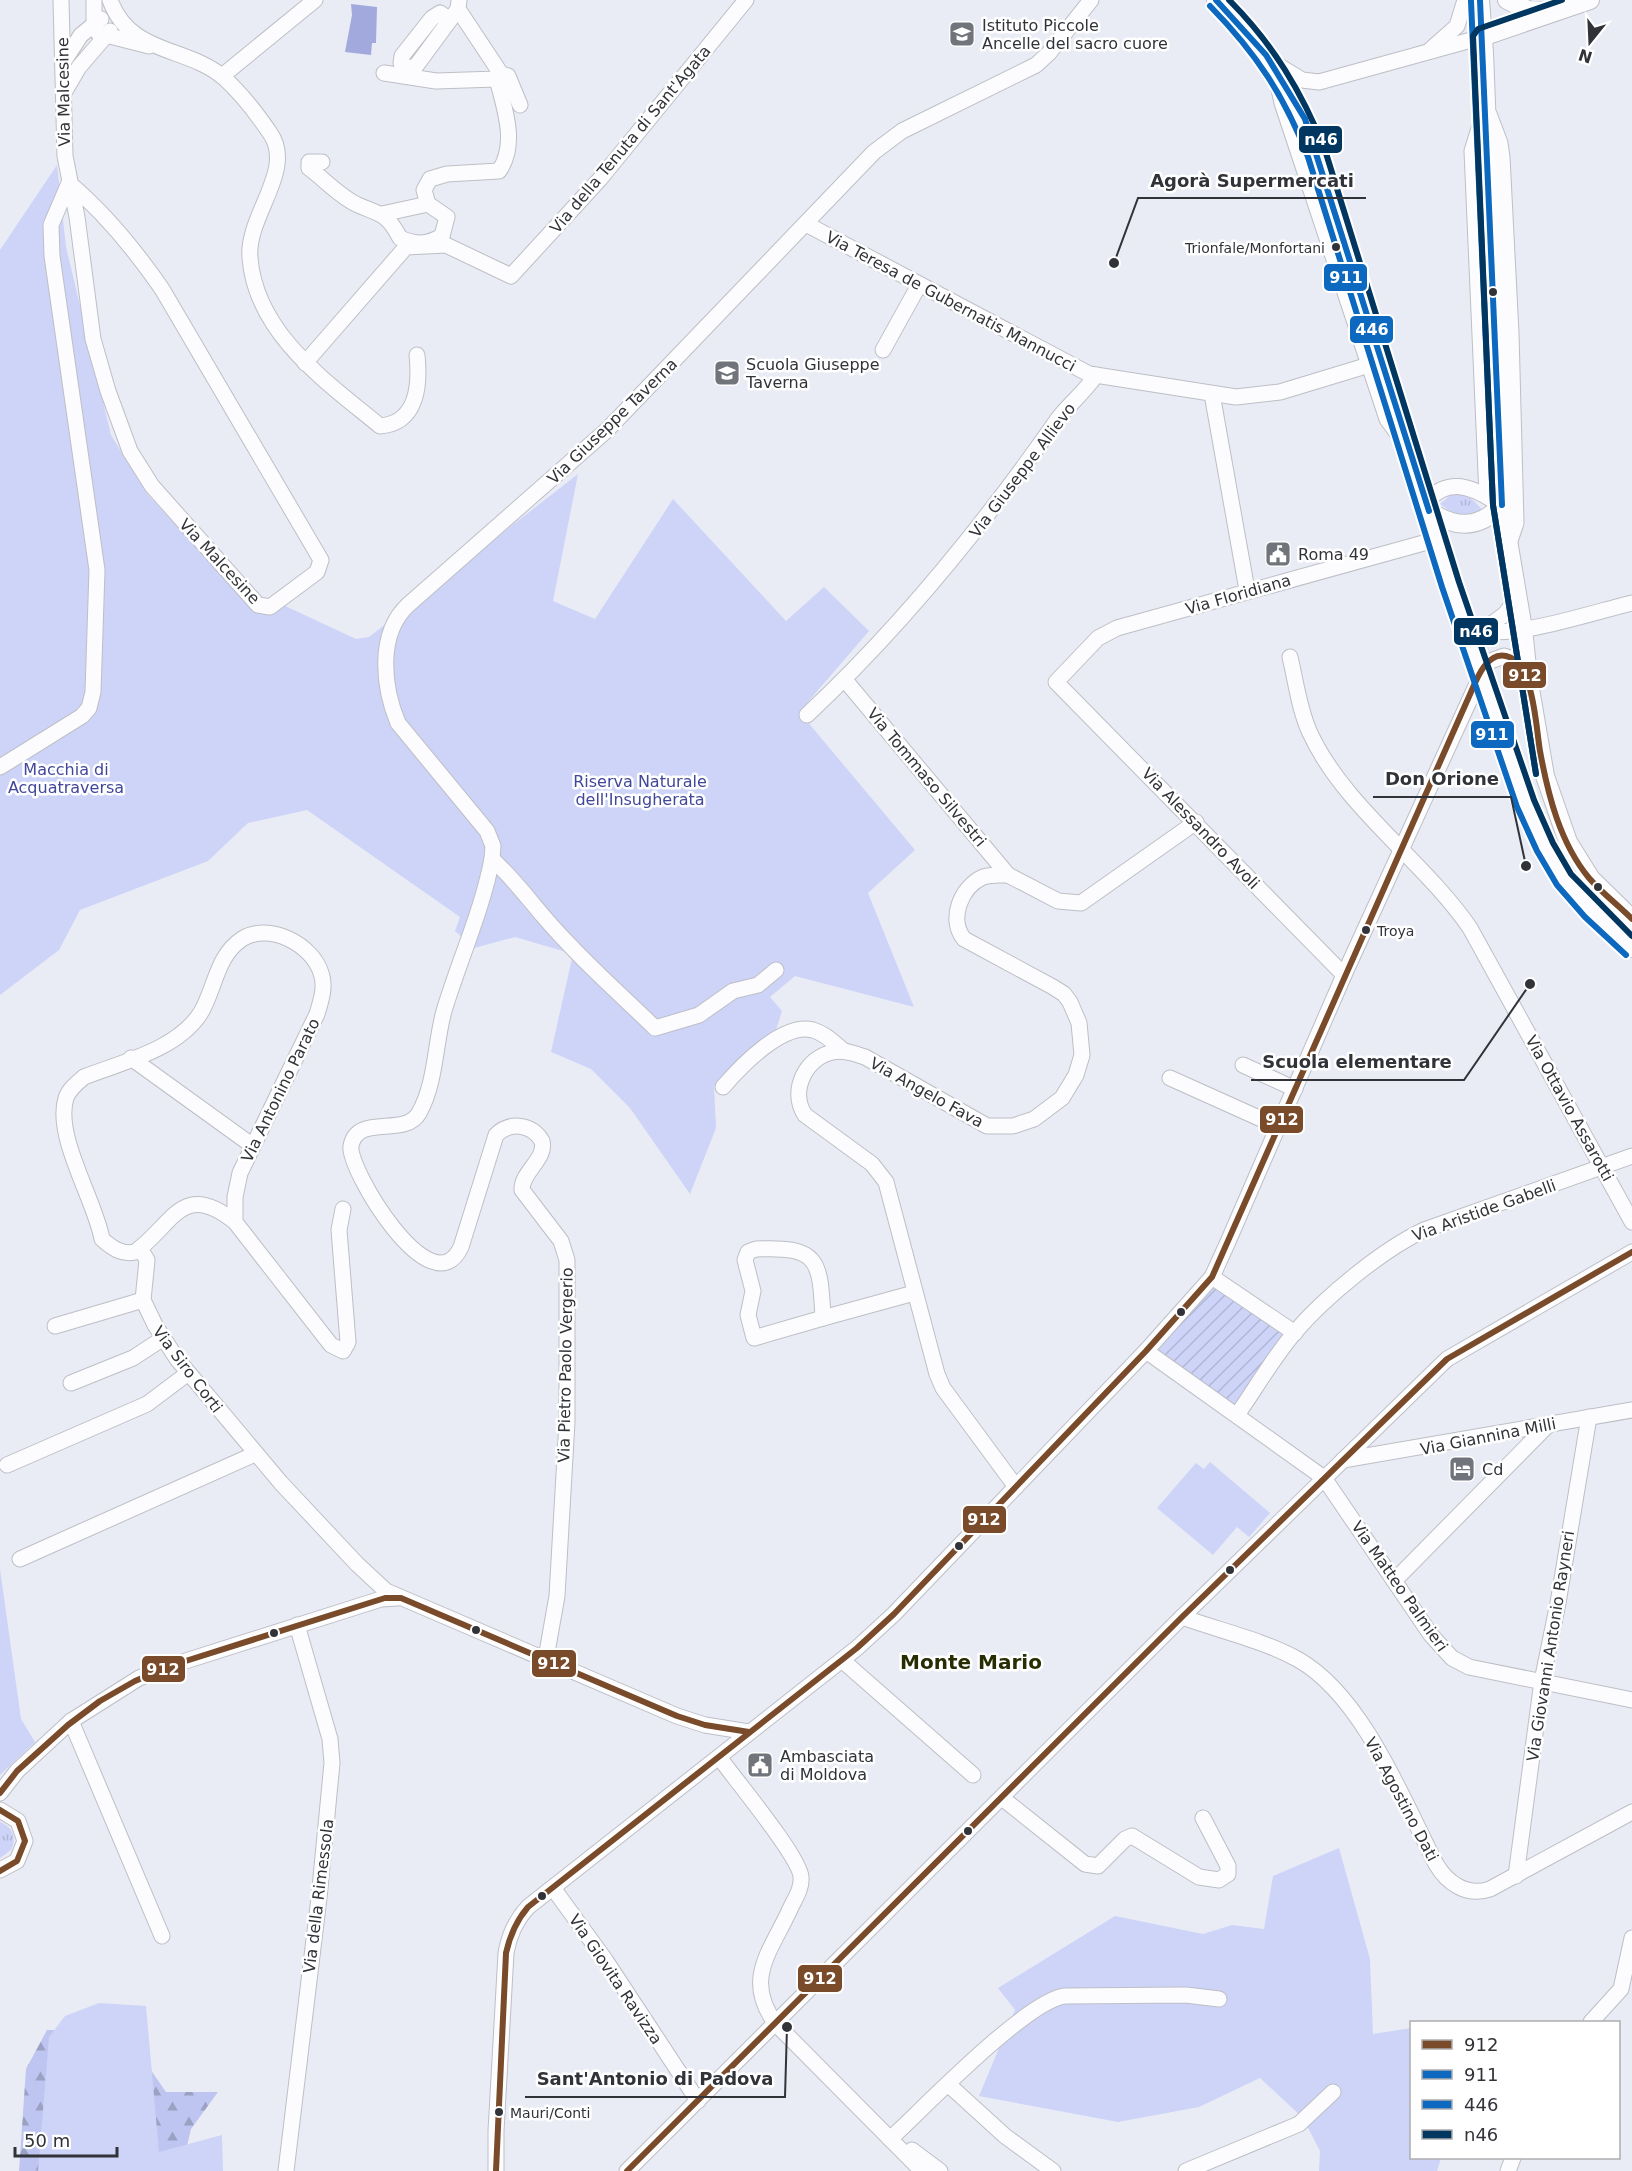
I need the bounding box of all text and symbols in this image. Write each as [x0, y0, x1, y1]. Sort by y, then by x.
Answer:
north arrow [1560, 12, 1620, 72]
place label: Istituto Piccole Ancelle del sacro cuore [982, 16, 1168, 53]
school or university icon: Istituto Piccole Ancelle del sacro cuore [947, 19, 977, 49]
street label: Via Malcesine [53, 37, 74, 147]
street label: Via della Tenuta di Sant'Agata [546, 41, 715, 237]
text: N [1576, 45, 1595, 67]
line badge: n46 [1298, 125, 1343, 154]
text: n46 [1304, 130, 1338, 149]
callout: Agorà Supermercati [1138, 162, 1366, 198]
text: Agorà Supermercati [1150, 170, 1354, 191]
street label: Via Teresa de Gubernatis Mannucci [823, 227, 1079, 376]
place label: Trionfale/Monfortani [1184, 240, 1325, 256]
marker: Trionfale/Monfortani [1330, 241, 1342, 253]
line badge: 911 [1323, 263, 1368, 292]
text: 911 [1329, 268, 1363, 287]
unlabelled marker [1487, 286, 1499, 298]
line badge: 446 [1349, 315, 1394, 344]
text: 446 [1355, 320, 1389, 339]
street label: Via Giuseppe Taverna [544, 354, 681, 488]
place label: Scuola Giuseppe Taverna [745, 355, 880, 392]
school or university icon: Scuola Giuseppe Taverna [712, 358, 742, 388]
street label: Via Giuseppe Allievo [966, 399, 1079, 541]
street label: Via Malcesine [175, 515, 264, 608]
public building icon: Roma 49 [1263, 539, 1293, 569]
place label: Roma 49 [1298, 545, 1369, 564]
street label: Via Floridiana [1183, 570, 1293, 619]
line badge: n46 [1453, 617, 1499, 646]
text: n46 [1459, 622, 1493, 641]
line badge: 912 [1502, 661, 1547, 689]
text: 912 [1508, 666, 1542, 685]
street label: Via Tommaso Silvestri [863, 704, 990, 850]
line badge: 911 [1470, 720, 1515, 749]
text: 911 [1475, 725, 1509, 744]
park label: Macchia di Acquatraversa [8, 760, 124, 797]
callout: Don Orione [1373, 761, 1511, 797]
street label: Via Alessandro Avoli [1138, 764, 1263, 893]
text: Don Orione [1385, 768, 1499, 789]
park label: Riserva Naturale dell'Insugherata [573, 772, 707, 809]
unlabelled marker [1592, 881, 1604, 893]
place label: Troya [1376, 923, 1414, 939]
marker: Troya [1360, 924, 1372, 936]
street label: Via Antonino Parato [237, 1015, 324, 1165]
street label: Via Ottavio Assarotti [1521, 1032, 1618, 1185]
callout: Scuola elementare [1251, 1044, 1464, 1080]
text: Scuola elementare [1262, 1051, 1452, 1072]
street label: Via Angelo Fava [867, 1053, 987, 1132]
line badge: 912 [1259, 1105, 1304, 1134]
text: 912 [1265, 1110, 1299, 1129]
street label: Via Aristide Gabelli [1410, 1176, 1559, 1245]
street label: Via Pietro Paolo Vergerio [554, 1267, 577, 1463]
unlabelled marker [1175, 1306, 1187, 1318]
street label: Via Siro Corti [149, 1322, 226, 1417]
street label: Via Giannina Milli [1419, 1414, 1558, 1459]
hotel icon: Cd [1447, 1454, 1477, 1484]
place label: Cd [1482, 1460, 1503, 1479]
line badge: 912 [962, 1505, 1007, 1534]
text: 912 [967, 1510, 1001, 1529]
street label: Via Matteo Palmieri [1347, 1517, 1452, 1655]
street label: Via Giovanni Antonio Rayneri [1523, 1529, 1578, 1763]
unlabelled marker [953, 1540, 965, 1552]
unlabelled marker [1224, 1564, 1236, 1576]
unlabelled marker [470, 1624, 482, 1636]
unlabelled marker [268, 1627, 280, 1639]
line badge: 912 [531, 1649, 577, 1678]
district label: Monte Mario [900, 1650, 1042, 1674]
text: 912 [537, 1654, 571, 1673]
line badge: 912 [141, 1655, 186, 1683]
text: 912 [146, 1660, 180, 1679]
street label: Via Agostino Dati [1361, 1734, 1442, 1865]
place label: Ambasciata di Moldova [780, 1747, 874, 1784]
public building icon: Ambasciata di Moldova [745, 1750, 775, 1780]
street label: Via della Rimessola [300, 1818, 337, 1974]
unlabelled marker [962, 1825, 974, 1837]
unlabelled marker [536, 1890, 548, 1902]
street label: Via Giovita Ravizza [565, 1911, 666, 2048]
line badge: 912 [797, 1964, 843, 1993]
text: 912 [803, 1969, 837, 1988]
legend [1410, 2021, 1620, 2159]
text: 912 [1464, 2034, 1498, 2055]
callout: Sant'Antonio di Padova [525, 2061, 785, 2097]
text: 911 [1464, 2064, 1498, 2085]
text: Sant'Antonio di Padova [537, 2068, 773, 2089]
text: 446 [1464, 2094, 1498, 2115]
place label: Mauri/Conti [510, 2105, 591, 2121]
marker: Mauri/Conti [493, 2106, 505, 2118]
scale bar [15, 2120, 117, 2158]
text: n46 [1464, 2124, 1498, 2145]
text: 50 m [24, 2130, 70, 2151]

